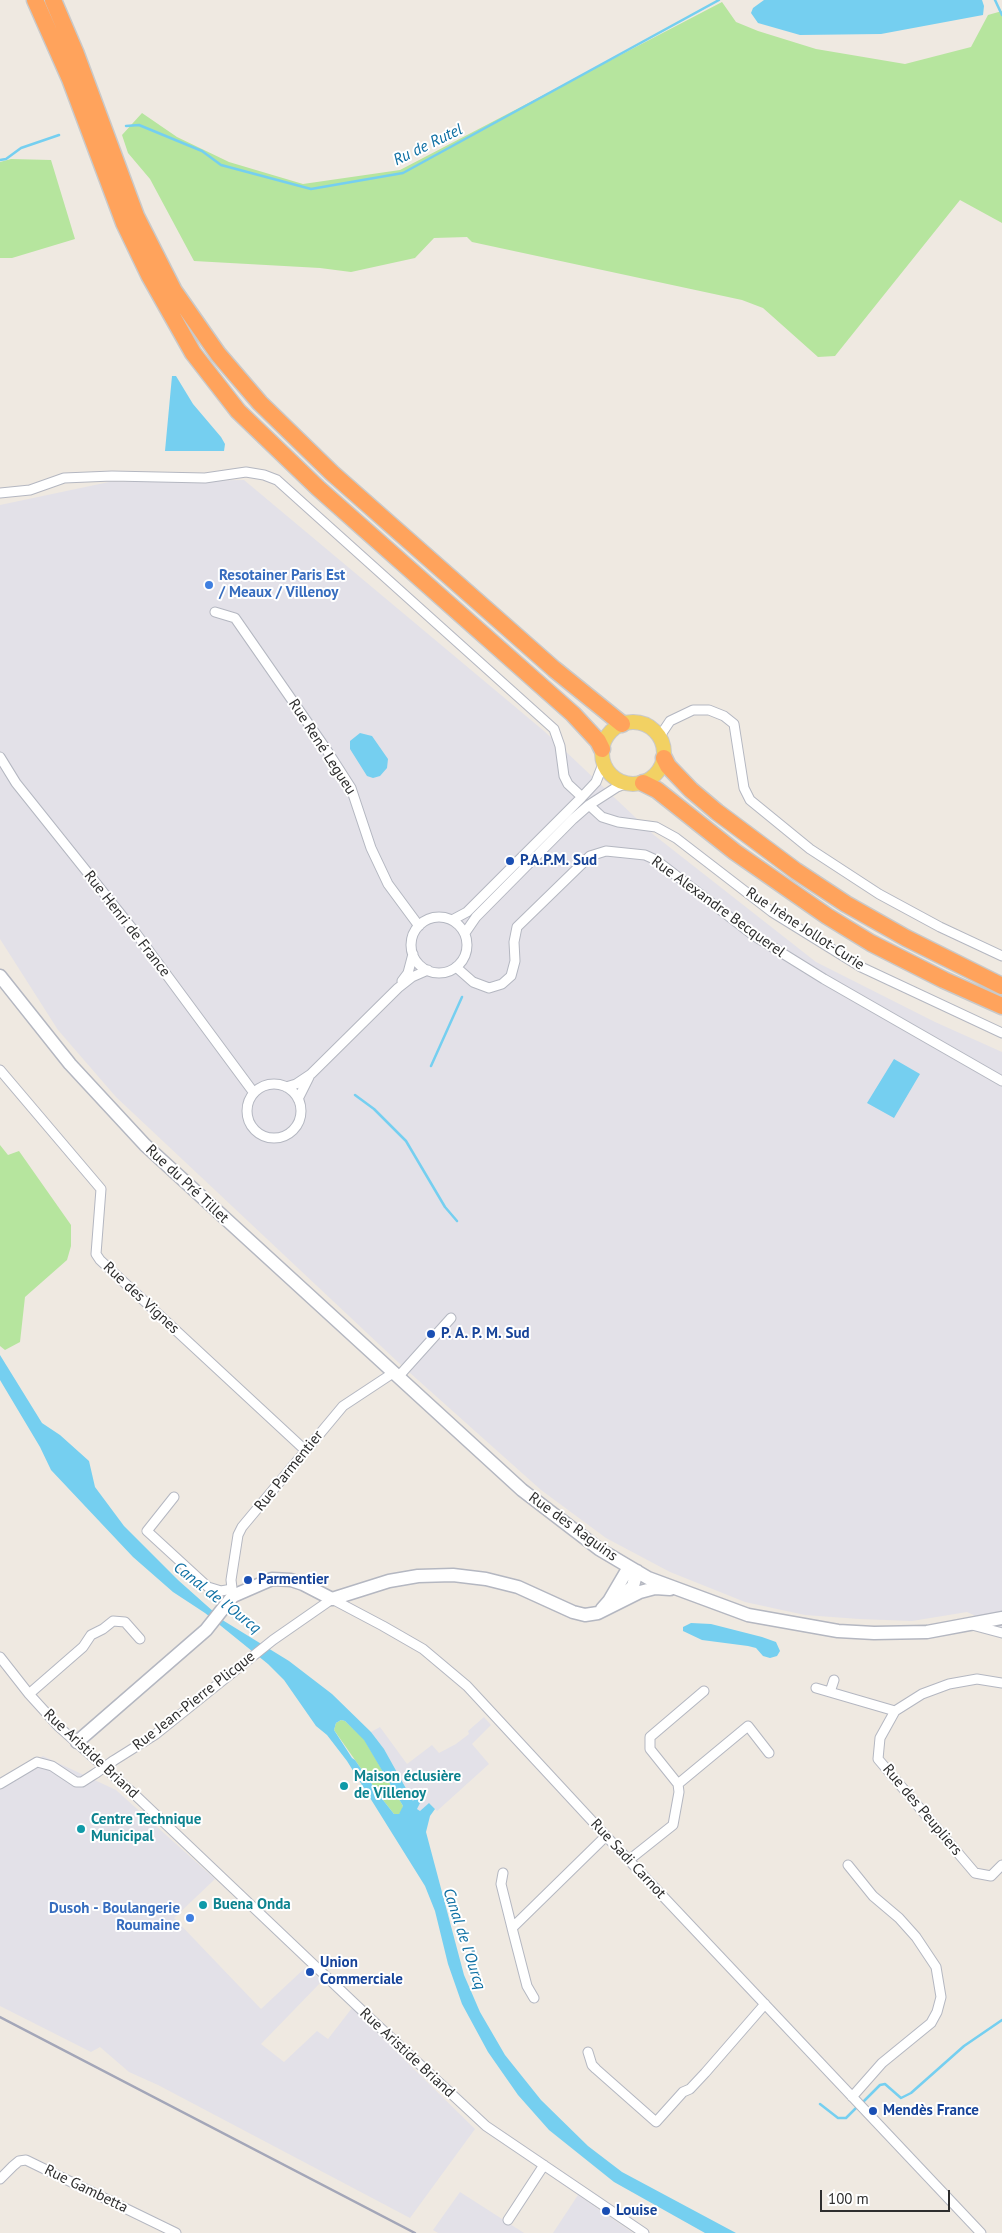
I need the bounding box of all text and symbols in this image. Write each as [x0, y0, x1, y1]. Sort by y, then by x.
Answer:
water label: Ru de Rutel [390, 120, 466, 170]
place label: Resotainer Paris Est / Meaux / Villenoy [219, 567, 345, 602]
marker: Resotainer Paris Est / Meaux / Villenoy [203, 579, 215, 591]
street label: Rue René Legueu [284, 696, 360, 798]
place label: P.A.P.M. Sud [520, 852, 597, 870]
street label: Rue Alexandre Becquerel [648, 853, 788, 961]
marker: P.A.P.M. Sud [504, 855, 516, 867]
street label: Rue Henri de France [80, 867, 174, 981]
street label: Rue Irène Jollot-Curie [742, 884, 868, 974]
street label: Rue du Pré Tillet [142, 1141, 232, 1227]
street label: Rue des Vignes [99, 1258, 183, 1338]
place label: P. A. P. M. Sud [441, 1325, 530, 1343]
marker: P. A. P. M. Sud [425, 1328, 437, 1340]
street label: Rue Parmentier [251, 1427, 327, 1515]
street label: Rue des Raguins [525, 1489, 621, 1565]
water label: Canal de l'Ourcq [170, 1558, 264, 1638]
place label: Parmentier [258, 1571, 329, 1589]
marker: Parmentier [242, 1574, 254, 1586]
street label: Rue Jean-Pierre Plicque [129, 1648, 259, 1754]
street label: Rue Aristide Briand [40, 1705, 142, 1803]
street label: Rue des Peupliers [879, 1761, 965, 1859]
place label: Maison éclusière de Villenoy [354, 1768, 461, 1803]
marker: Maison éclusière de Villenoy [338, 1780, 350, 1792]
place label: Centre Technique Municipal [91, 1811, 201, 1846]
street label: Rue Sadi Carnot [587, 1816, 669, 1902]
marker: Centre Technique Municipal [75, 1823, 87, 1835]
water label: Canal de l'Ourcq [439, 1886, 489, 1992]
place label: Buena Onda [213, 1896, 291, 1914]
marker: Buena Onda [197, 1899, 209, 1911]
place label: Dusoh - Boulangerie Roumaine [49, 1900, 180, 1935]
marker: Dusoh - Boulangerie Roumaine [184, 1912, 196, 1924]
place label: Union Commerciale [320, 1954, 403, 1989]
marker: Union Commerciale [304, 1966, 316, 1978]
street label: Rue Aristide Briand [356, 2004, 458, 2102]
place label: Mendès France [883, 2102, 979, 2120]
marker: Mendès France [867, 2105, 879, 2117]
street label: Rue Gambetta [41, 2161, 131, 2217]
scale bar [822, 2180, 952, 2212]
text: 100 m [828, 2189, 869, 2208]
place label: Louise [616, 2202, 657, 2220]
marker: Louise [600, 2205, 612, 2217]

